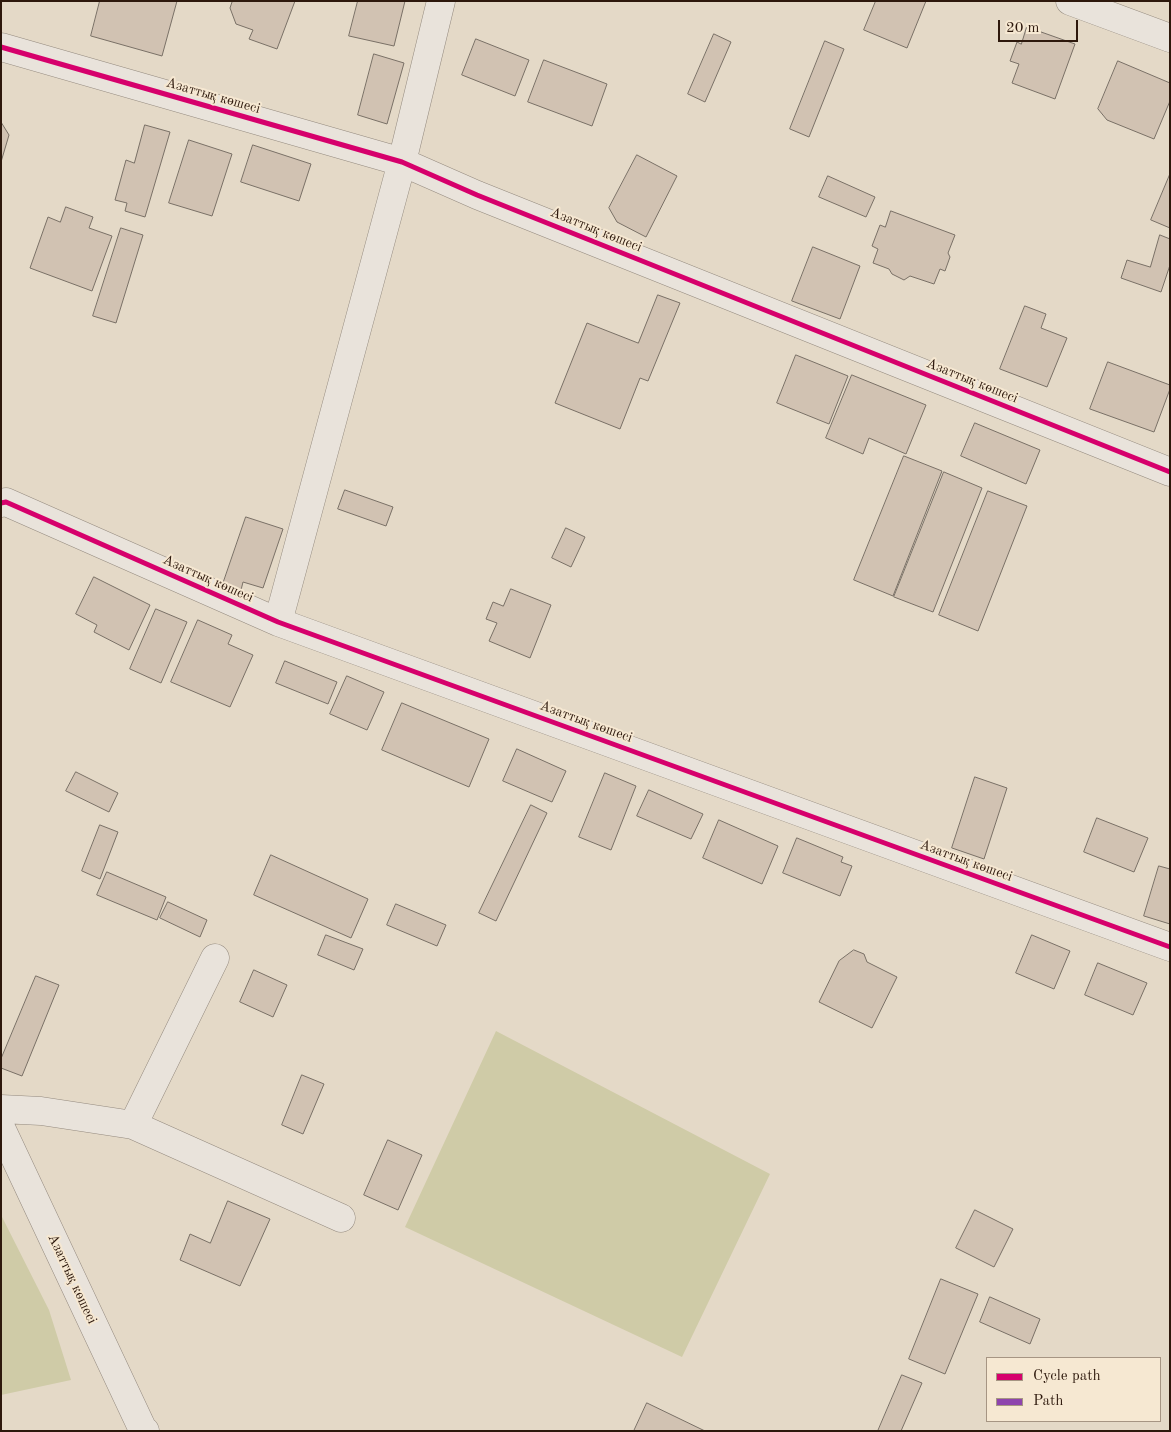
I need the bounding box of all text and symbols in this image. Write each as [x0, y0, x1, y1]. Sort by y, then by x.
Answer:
scale bar [1001, 10, 1081, 42]
text: 20 m [1006, 21, 1040, 36]
street label: Азаттық көшесі [164, 75, 262, 117]
street label: Азаттық көшесі [548, 204, 644, 256]
street label: Азаттық көшесі [924, 355, 1020, 407]
street label: Азаттық көшесі [160, 552, 256, 606]
street label: Азаттық көшесі [537, 697, 635, 747]
street label: Азаттық көшесі [917, 836, 1015, 886]
street label: Азаттық көшесі [44, 1231, 100, 1327]
legend [986, 1357, 1161, 1422]
text: Cycle path [1033, 1369, 1101, 1384]
text: Path [1033, 1394, 1063, 1409]

